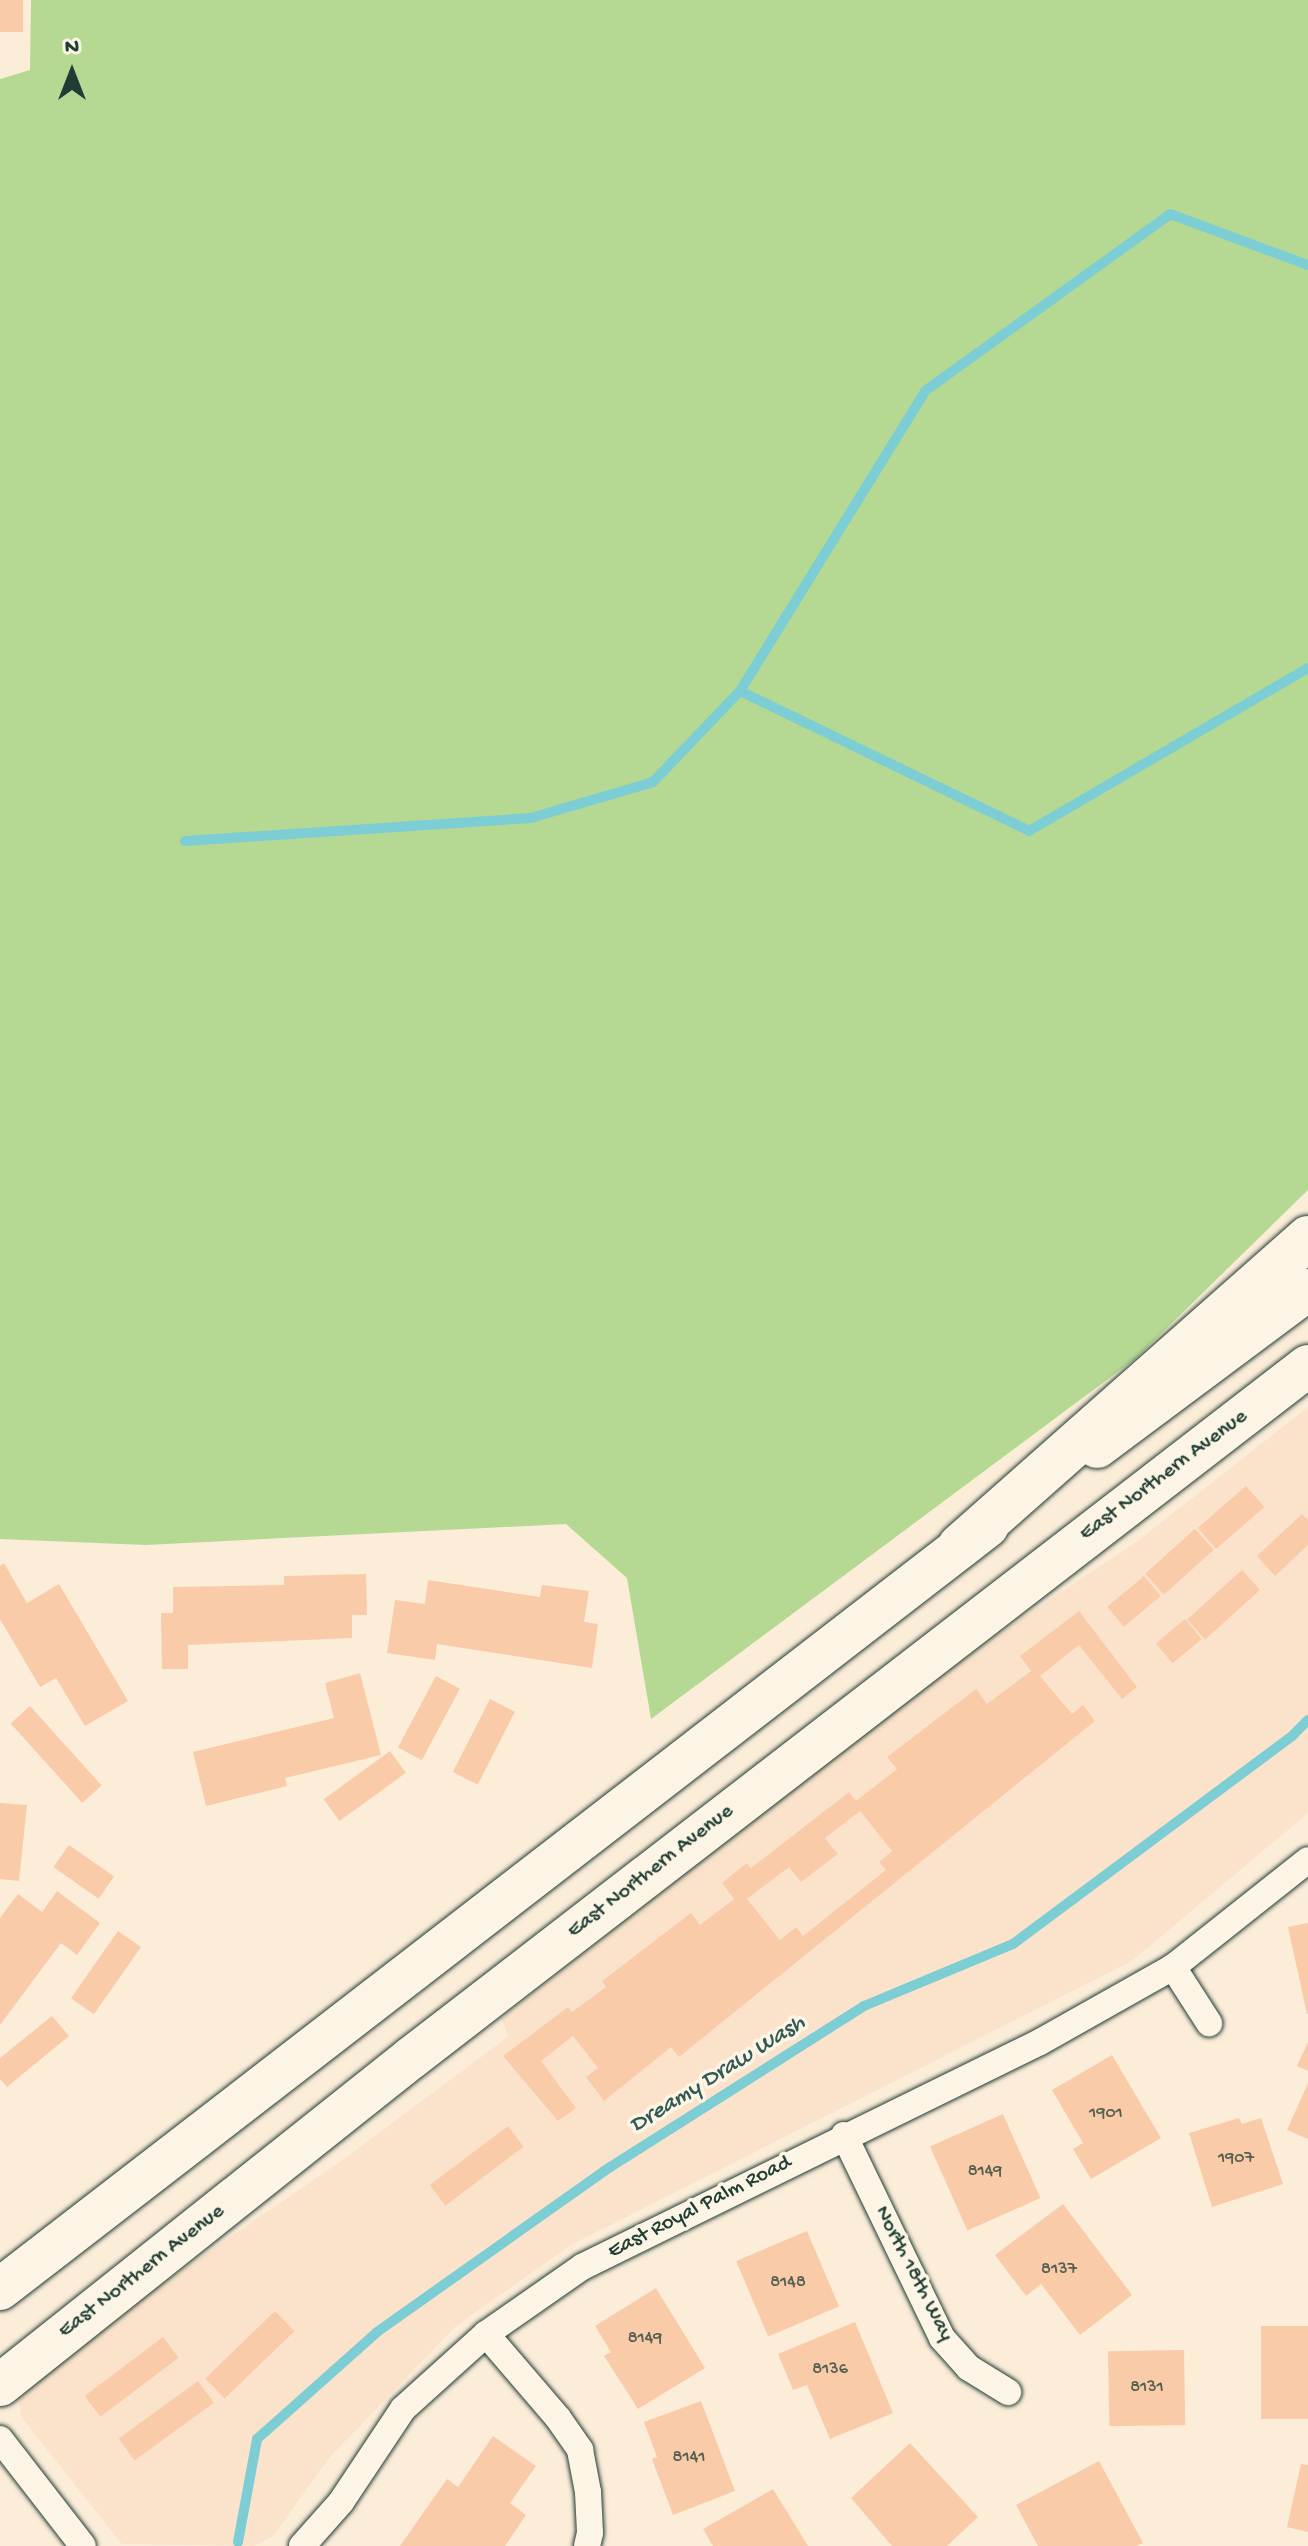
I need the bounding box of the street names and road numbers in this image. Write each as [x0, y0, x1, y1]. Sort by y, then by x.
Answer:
street label: East Northern Avenue [1075, 1404, 1253, 1548]
street label: East Northern Avenue [563, 1799, 739, 1945]
street label: East Royal Palm Road [604, 2150, 796, 2266]
street label: East Northern Avenue [54, 2199, 230, 2345]
street label: North 18th Way [868, 2202, 958, 2346]

